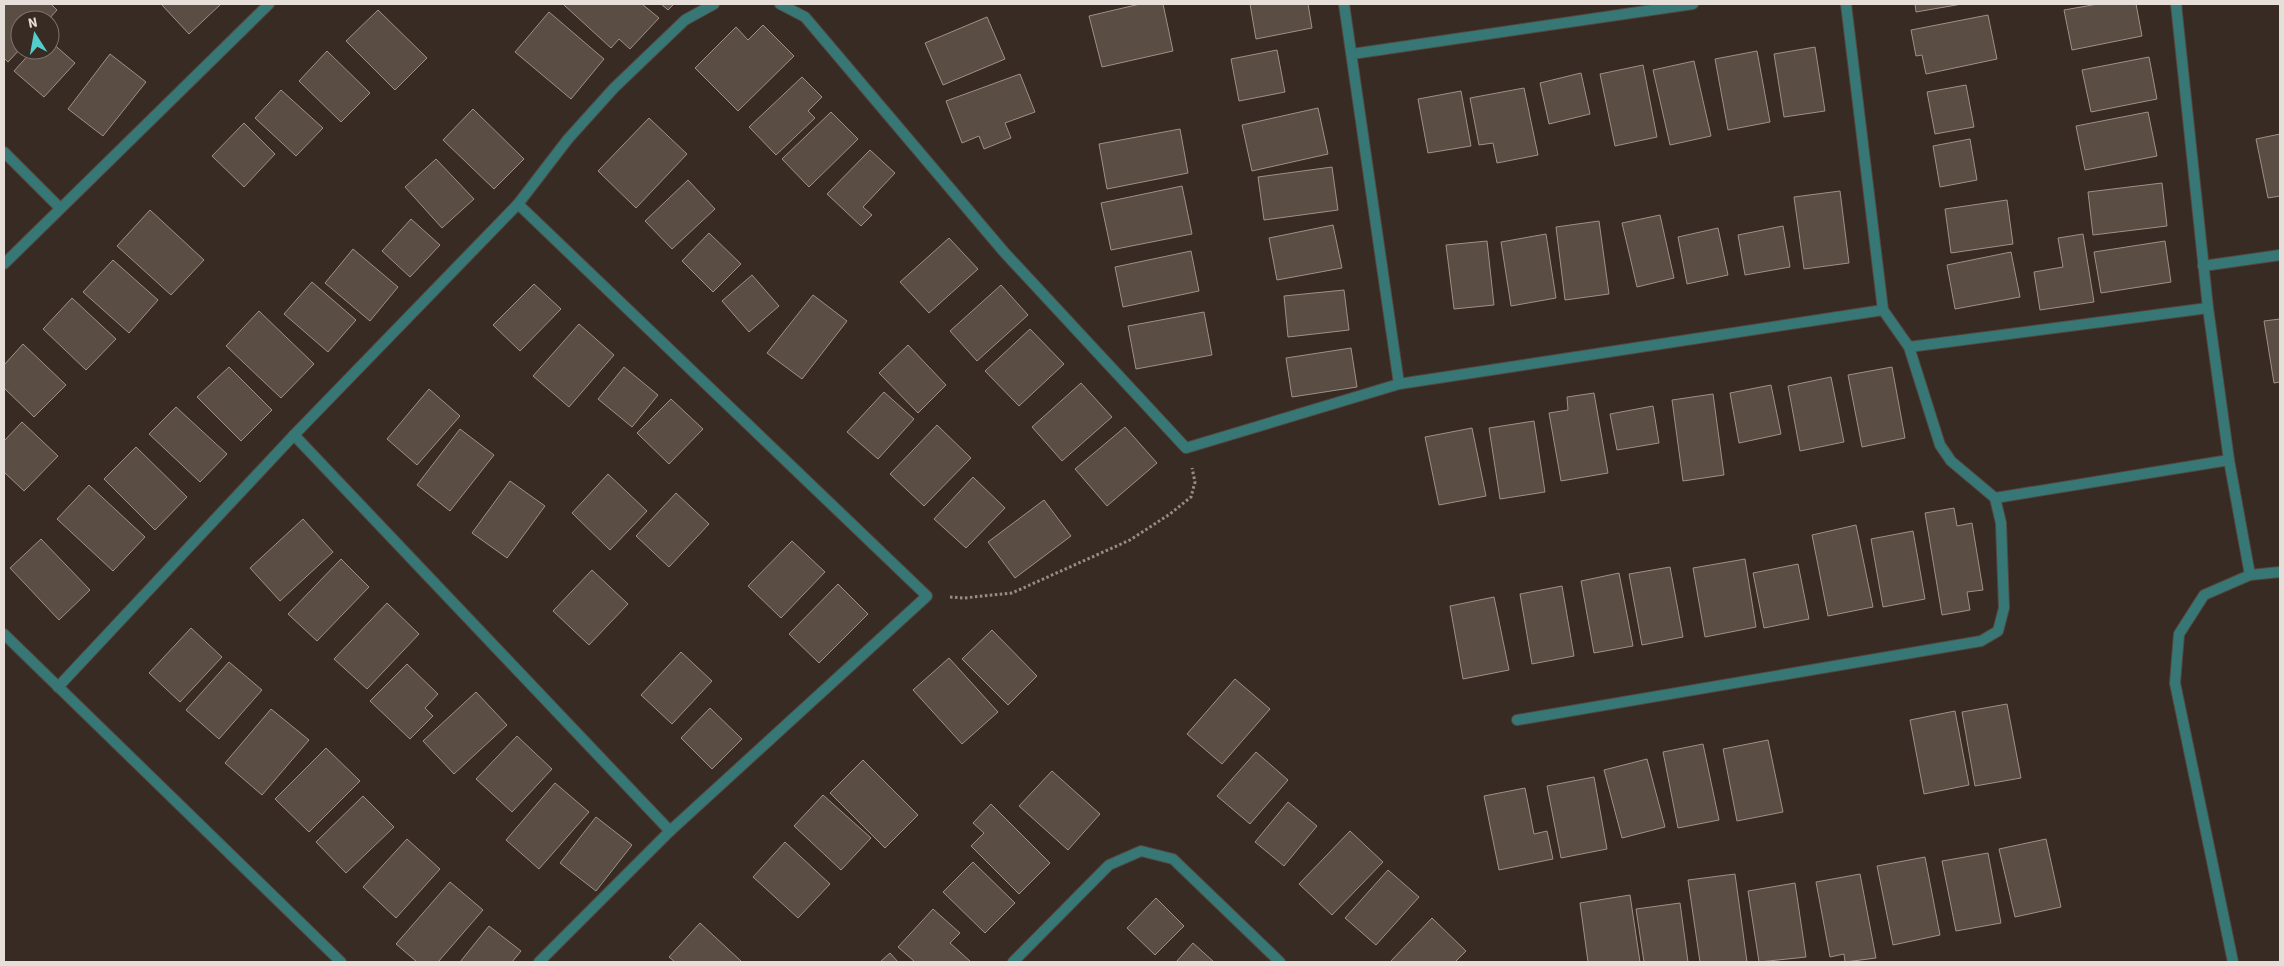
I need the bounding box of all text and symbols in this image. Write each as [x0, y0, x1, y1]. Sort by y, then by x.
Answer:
north arrow [10, 10, 60, 60]
text: N [26, 13, 39, 34]

